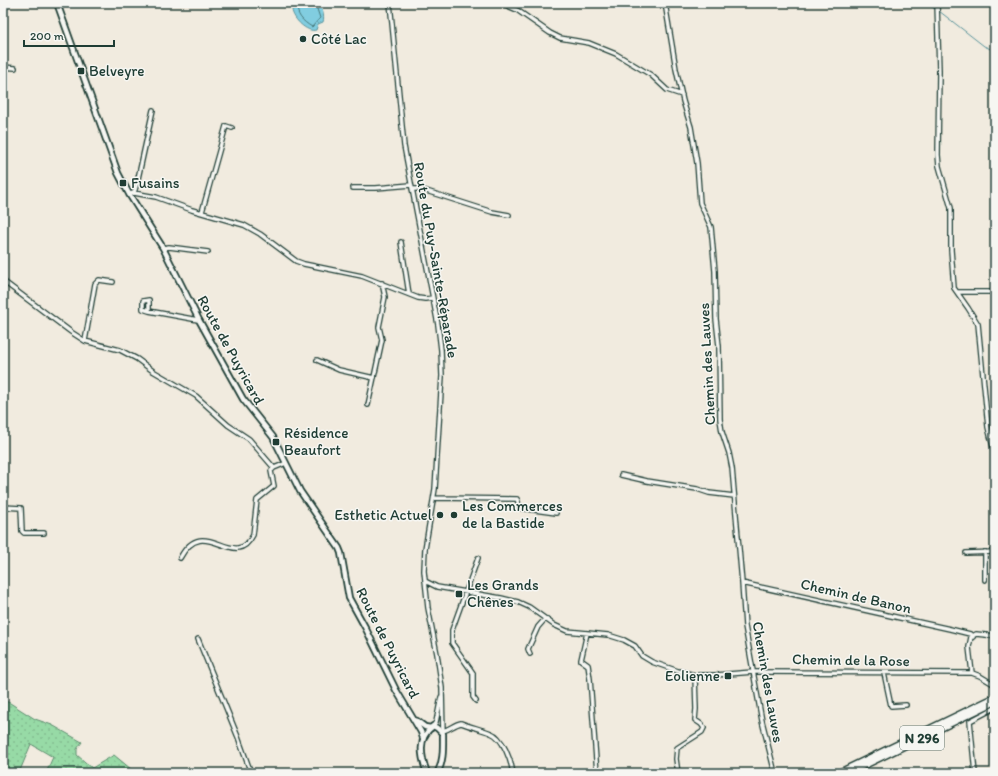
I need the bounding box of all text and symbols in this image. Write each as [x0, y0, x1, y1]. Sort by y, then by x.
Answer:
scale bar [24, 22, 114, 48]
text: 200 m [30, 29, 64, 43]
place label: Côté Lac [311, 30, 367, 48]
marker: Côté Lac [298, 34, 308, 44]
place label: Belveyre [89, 62, 144, 80]
marker: Belveyre [76, 66, 86, 76]
street label: Route du Puy-Sainte-Réparade [410, 161, 462, 359]
place label: Fusains [131, 174, 180, 192]
marker: Fusains [118, 178, 128, 188]
street label: Route de Puyricard [194, 292, 269, 408]
street label: Chemin des Lauves [695, 302, 719, 426]
place label: Résidence Beaufort [284, 424, 349, 459]
marker: Résidence Beaufort [271, 437, 281, 447]
place label: Les Commerces de la Bastide [462, 497, 563, 532]
place label: Esthetic Actuel [335, 506, 433, 524]
marker: Esthetic Actuel [435, 510, 445, 520]
marker: Les Commerces de la Bastide [449, 510, 459, 520]
street label: Chemin de Banon [799, 574, 914, 618]
place label: Les Grands Chênes [467, 576, 539, 611]
street label: Route de Puyricard [352, 585, 424, 702]
marker: Les Grands Chênes [454, 589, 464, 599]
street label: Chemin des Lauves [748, 620, 788, 744]
street label: Chemin de la Rose [792, 650, 910, 670]
place label: Eolienne [665, 667, 720, 685]
marker: Eolienne [723, 671, 733, 681]
road number: N 296 [900, 726, 944, 750]

